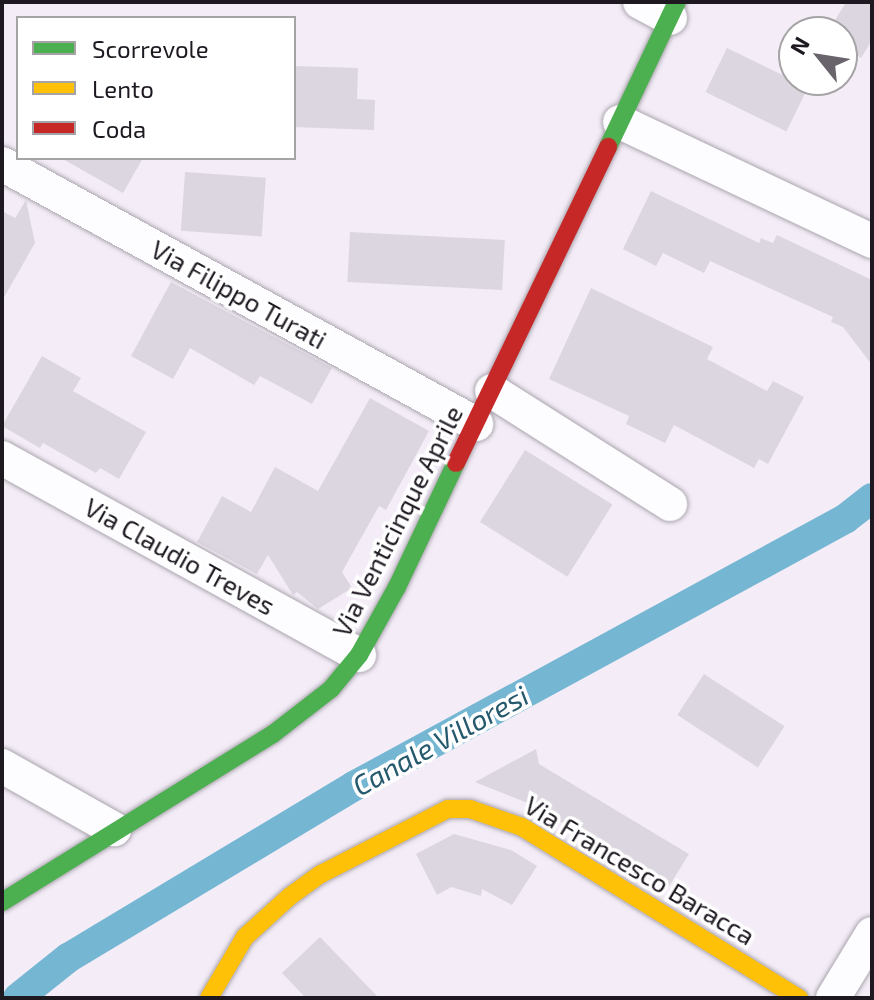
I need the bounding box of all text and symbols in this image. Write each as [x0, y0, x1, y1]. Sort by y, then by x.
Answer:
legend [16, 16, 296, 160]
north arrow [778, 16, 858, 96]
text: N [784, 32, 814, 58]
text: Scorrevole [92, 34, 209, 63]
text: Lento [92, 74, 154, 103]
text: Coda [92, 114, 146, 143]
street label: Via Filippo Turati [146, 233, 332, 355]
street label: Via Venticinque Aprile [325, 400, 469, 642]
street label: Via Claudio Treves [79, 491, 281, 621]
water label: Canale Villoresi [346, 678, 534, 802]
street label: Via Francesco Baracca [519, 789, 761, 951]

